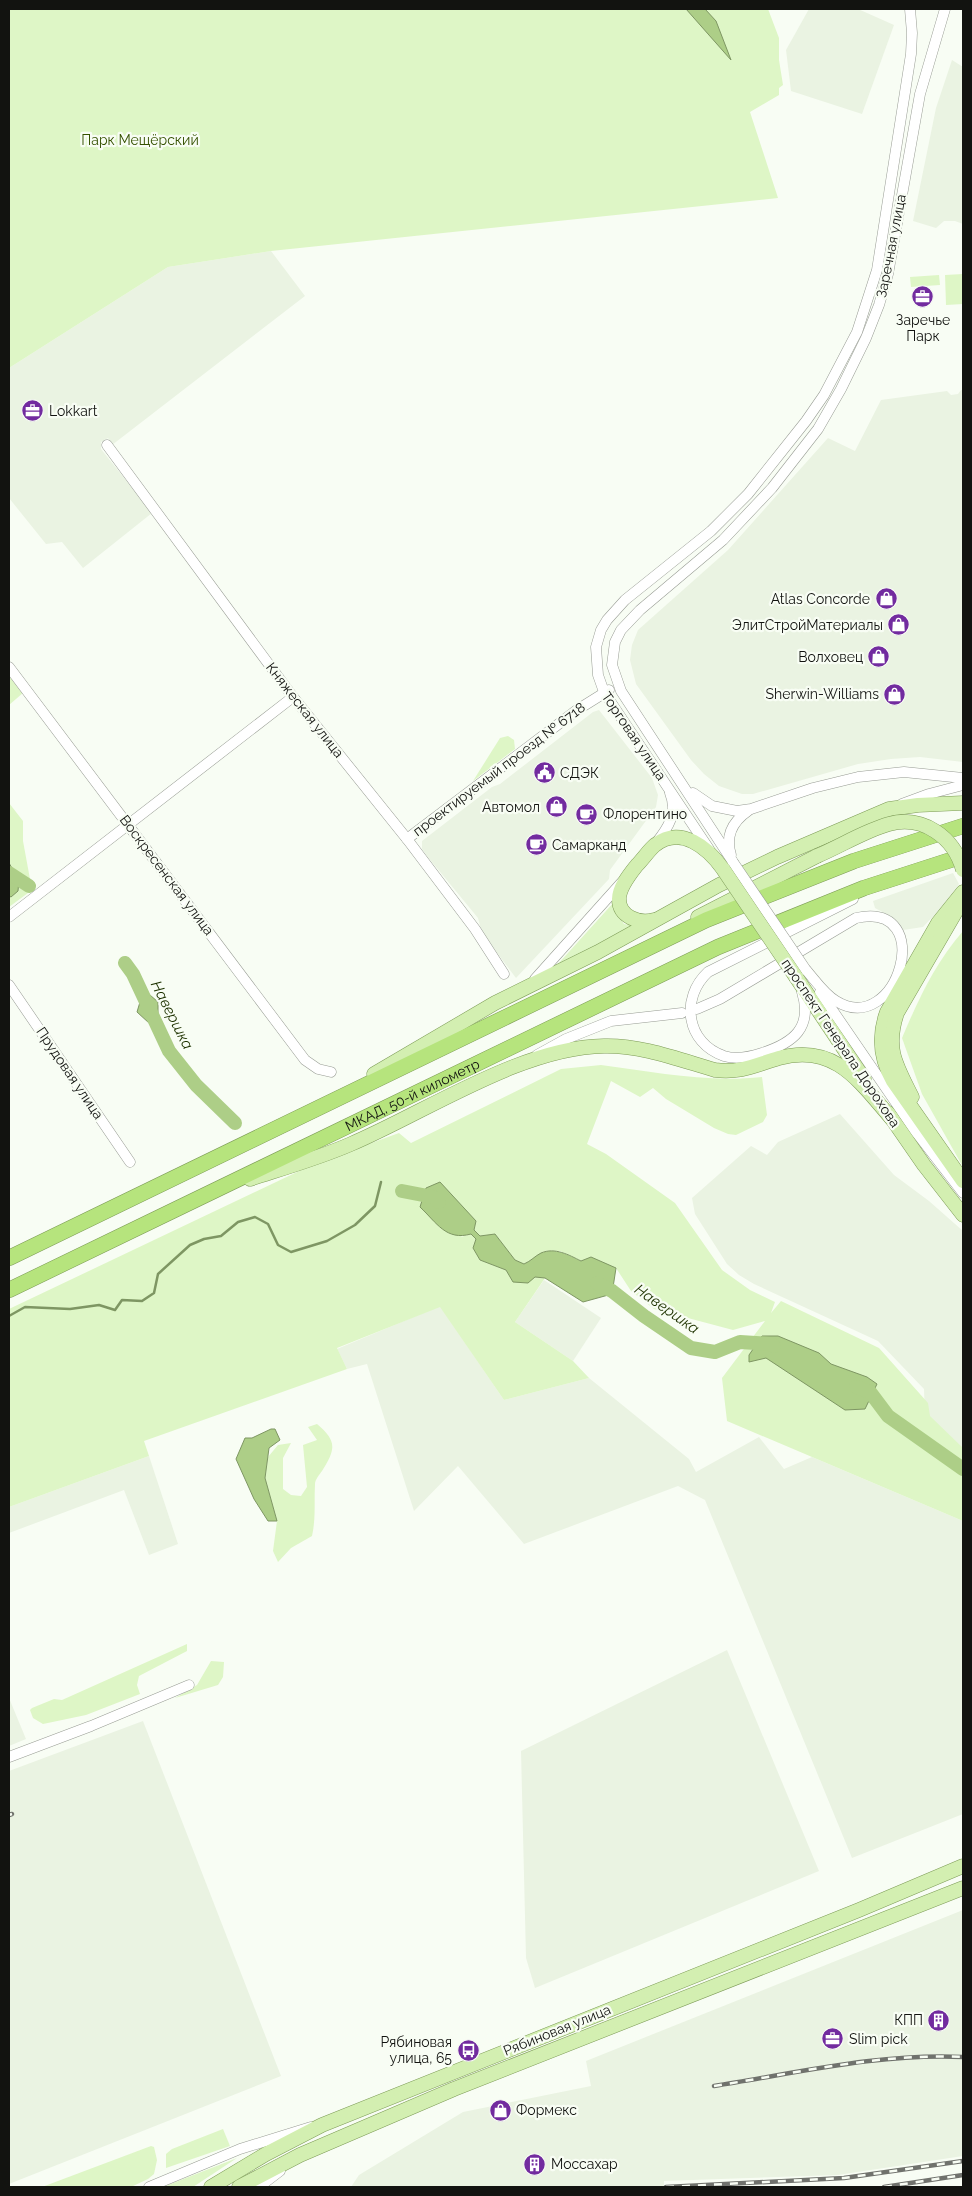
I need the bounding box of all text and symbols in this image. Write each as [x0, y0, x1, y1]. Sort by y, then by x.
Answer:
park label: Парк Мещёрский [81, 132, 199, 148]
street label: Заречная улица [873, 193, 909, 299]
office icon: Заречье Парк [911, 285, 935, 309]
place label: Заречье Парк [896, 312, 950, 344]
office icon: Lokkart [21, 399, 45, 423]
place label: Lokkart [49, 403, 98, 419]
shop icon: Atlas Concorde [874, 587, 898, 611]
place label: Atlas Concorde [771, 591, 870, 607]
shop icon: ЭлитСтройМатериалы [887, 613, 911, 637]
place label: ЭлитСтройМатериалы [732, 617, 883, 633]
shop icon: Волховец [867, 645, 891, 669]
place label: Волховец [798, 649, 863, 665]
street label: Княжеская улица [263, 659, 347, 761]
shop icon: Sherwin-Williams [883, 682, 907, 706]
place label: Sherwin-Williams [766, 686, 879, 702]
street label: Торговая улица [599, 689, 669, 783]
street label: проектируемый проезд № 6718 [410, 699, 588, 839]
public building icon: СДЭК [532, 761, 556, 785]
place label: СДЭК [560, 765, 599, 781]
shop icon: Автомол [544, 795, 568, 819]
place label: Автомол [482, 799, 540, 815]
cafe icon: Флорентино [575, 802, 599, 826]
place label: Флорентино [603, 806, 687, 822]
street label: Воскресенская улица [117, 812, 217, 938]
cafe icon: Самарканд [524, 833, 548, 857]
place label: Самарканд [552, 837, 626, 853]
street label: проспект Генерала Дорохова [778, 956, 904, 1130]
water label: Навершка [147, 978, 197, 1052]
street label: Прудовая улица [33, 1024, 107, 1122]
street label: МКАД, 50-й километр [343, 1055, 482, 1134]
water label: Навершка [631, 1280, 703, 1338]
street label: Рябиновая улица [501, 2001, 613, 2059]
building icon: КПП [927, 2008, 951, 2032]
place label: КПП [894, 2012, 923, 2028]
office icon: Slim pick [821, 2027, 845, 2051]
place label: Slim pick [849, 2031, 908, 2047]
place label: Рябиновая улица, 65 [380, 2034, 452, 2066]
bus stop icon: Рябиновая улица, 65 [456, 2038, 480, 2062]
shop icon: Формекс [488, 2098, 512, 2122]
place label: Формекс [516, 2102, 577, 2118]
building icon: Моссахар [523, 2152, 547, 2176]
place label: Моссахар [551, 2156, 618, 2172]

